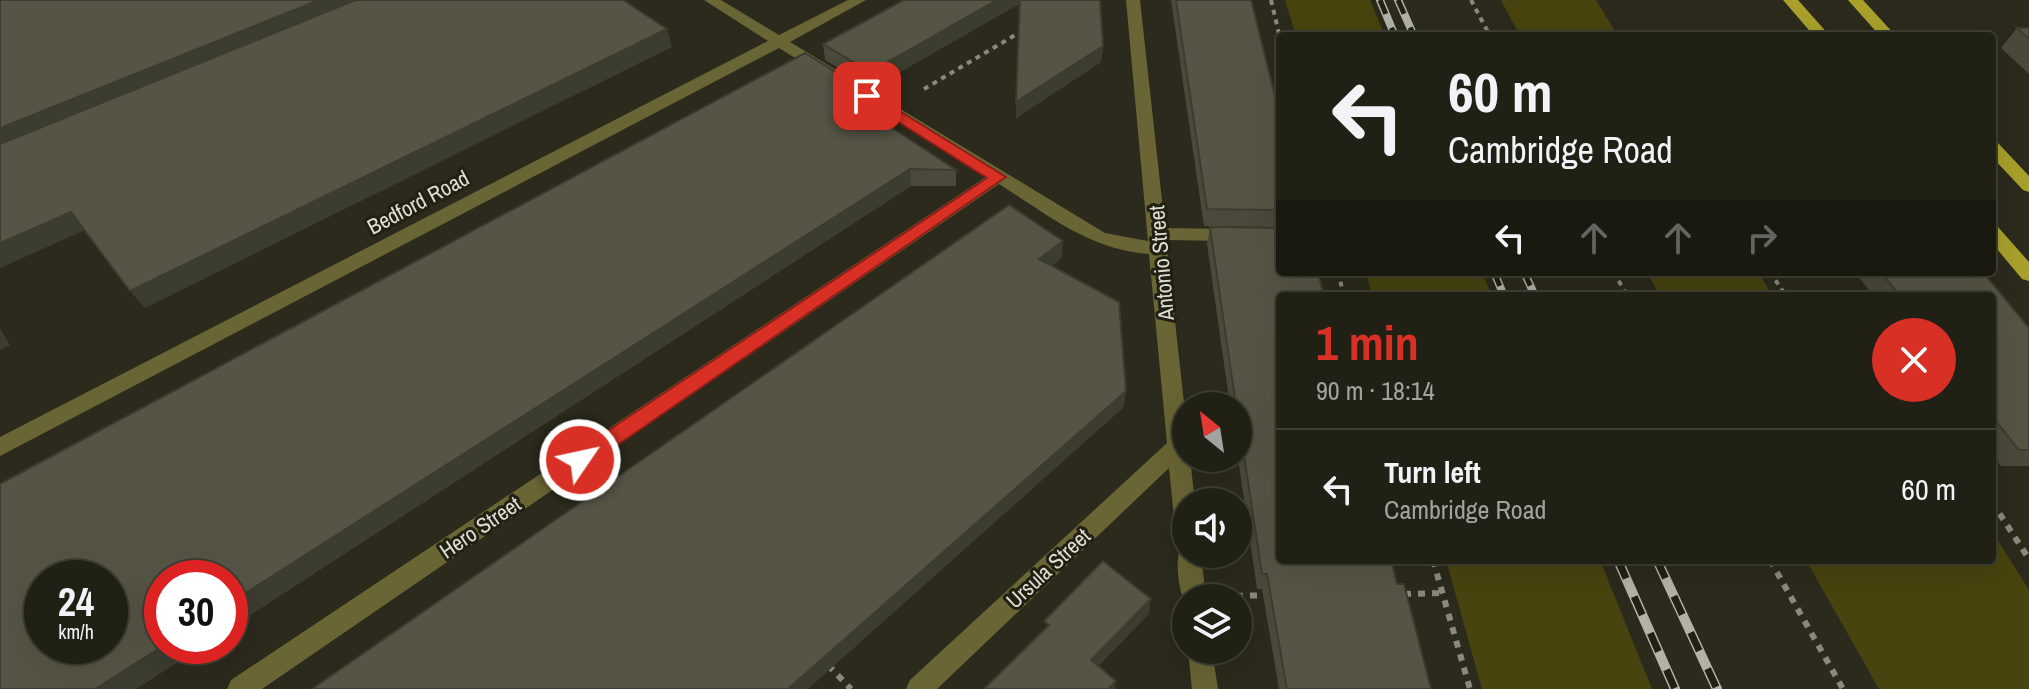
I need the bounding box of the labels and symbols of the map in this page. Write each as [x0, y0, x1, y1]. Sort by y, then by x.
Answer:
pin [833, 62, 901, 130]
street label: Bedford Road [362, 163, 474, 241]
street label: Antonio Street [1141, 204, 1181, 323]
north arrow [1172, 392, 1252, 472]
position arrow [538, 418, 622, 502]
street label: Hero Street [433, 489, 527, 565]
street label: Ursula Street [999, 521, 1097, 615]
speed limit sign: 30 [144, 560, 248, 664]

